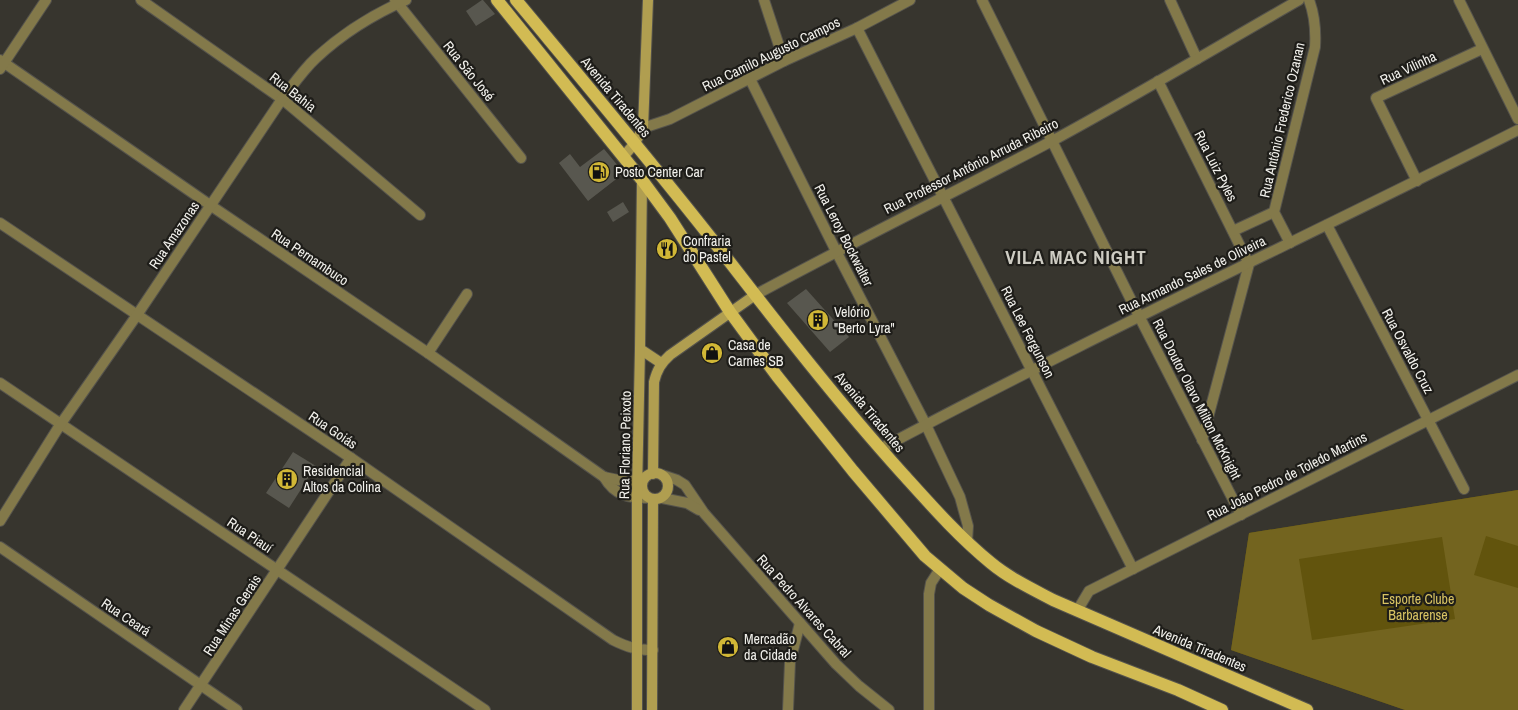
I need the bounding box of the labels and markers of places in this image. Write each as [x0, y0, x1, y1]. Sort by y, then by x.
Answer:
fuel station icon: Posto Center Car [587, 160, 611, 184]
place label: Posto Center Car [615, 163, 704, 181]
place label: Confraria do Pastel [683, 232, 731, 266]
restaurant icon: Confraria do Pastel [655, 237, 679, 261]
place label: Velório "Berto Lyra" [834, 303, 895, 337]
building icon: Velório "Berto Lyra" [806, 308, 830, 332]
place label: Casa de Carnes SB [728, 336, 784, 370]
shop icon: Casa de Carnes SB [700, 341, 724, 365]
place label: Residencial Altos da Colina [302, 462, 381, 496]
building icon: Residencial Altos da Colina [275, 467, 299, 491]
place label: Mercadão da Cidade [744, 630, 797, 664]
shop icon: Mercadão da Cidade [716, 635, 740, 659]

